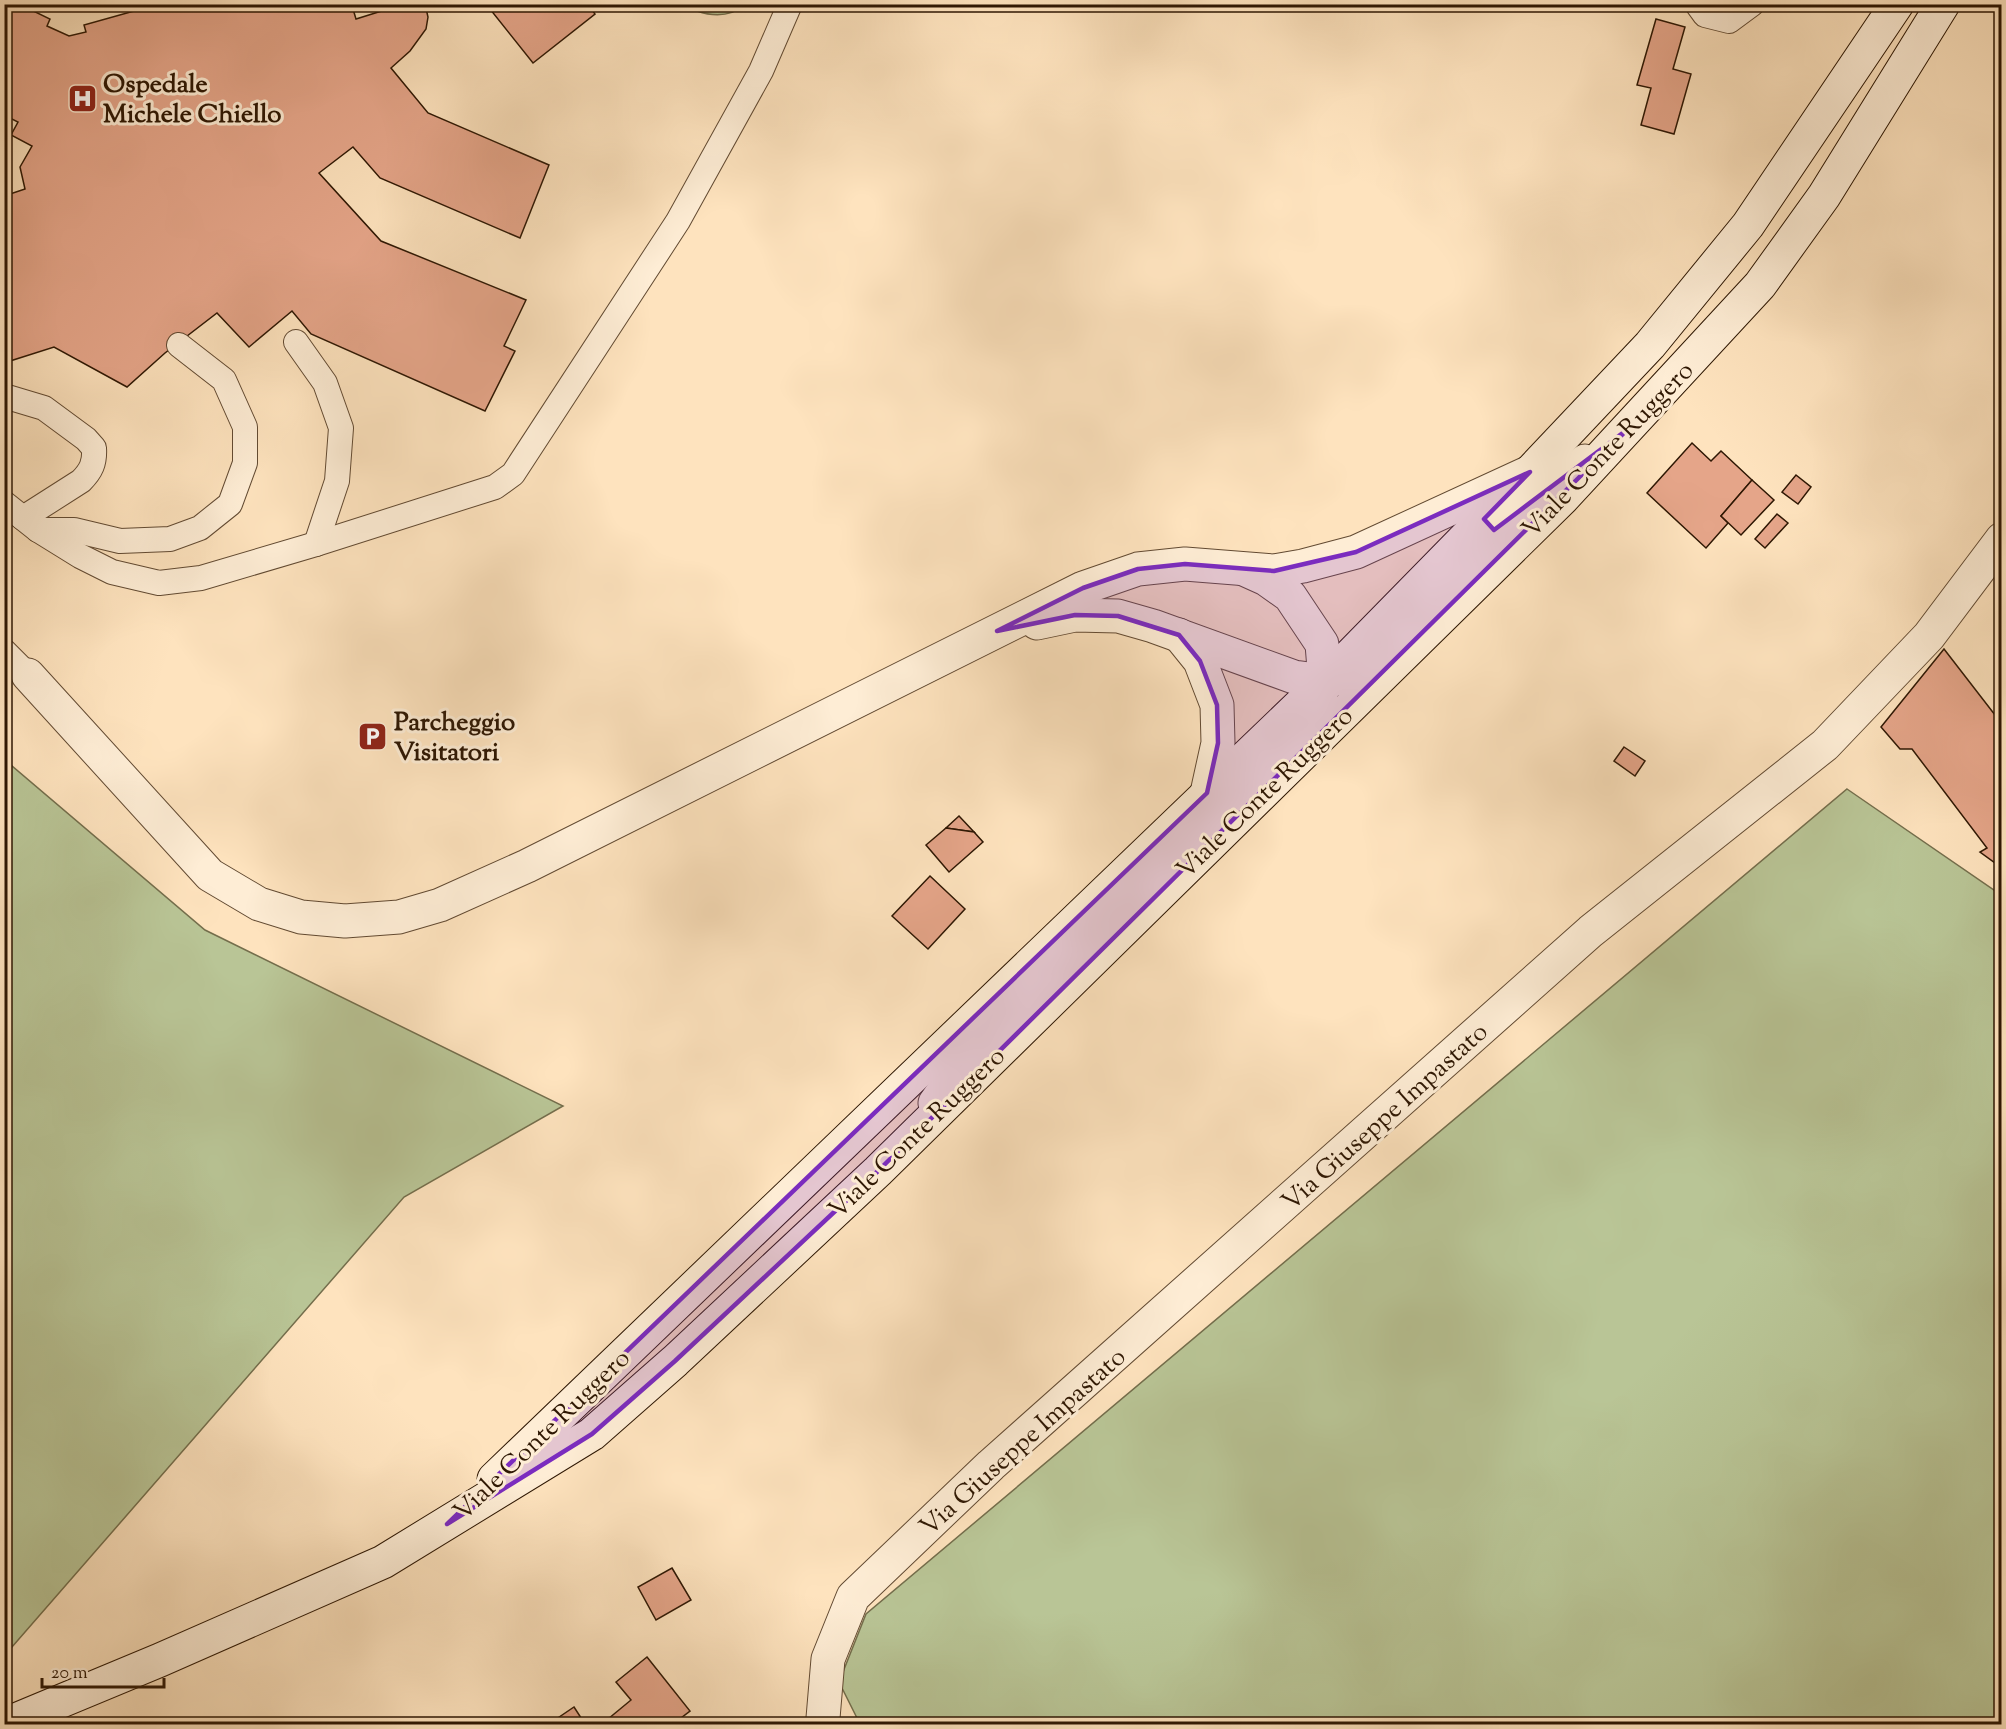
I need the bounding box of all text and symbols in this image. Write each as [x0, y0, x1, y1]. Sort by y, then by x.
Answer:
place label: Ospedale Michele Chiello [103, 67, 281, 134]
hospital icon: Ospedale Michele Chiello [66, 82, 98, 114]
street label: Viale Conte Ruggero [1514, 354, 1703, 548]
street label: Viale Conte Ruggero [1169, 699, 1363, 888]
place label: Parcheggio Visitatori [394, 705, 515, 772]
parking icon: Parcheggio Visitatori [357, 720, 389, 752]
street label: Via Giuseppe Impastato [1274, 1015, 1497, 1221]
street label: Viale Conte Ruggero [821, 1039, 1015, 1228]
street label: Via Giuseppe Impastato [912, 1340, 1135, 1546]
street label: Viale Conte Ruggero [446, 1341, 640, 1530]
scale bar [42, 1651, 164, 1689]
text: 20 m [51, 1661, 88, 1687]

